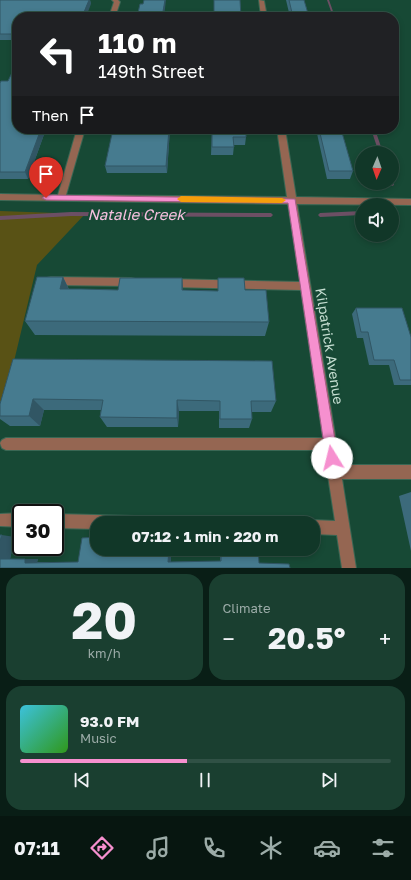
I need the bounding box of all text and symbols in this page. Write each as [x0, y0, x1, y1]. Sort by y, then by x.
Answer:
text: 110 m [98, 26, 177, 59]
icon: left [32, 28, 84, 80]
text: 149th Street [98, 60, 205, 82]
icon: arrive [76, 104, 98, 126]
text: Then [32, 106, 68, 124]
north arrow [355, 146, 399, 190]
map controls [355, 146, 399, 242]
pin [29, 157, 63, 198]
icon: arrive [35, 163, 57, 185]
button: sound [355, 198, 399, 242]
water label: Natalie Creek [87, 205, 186, 223]
street label: Kilpatrick Avenue [312, 287, 348, 405]
position arrow [311, 437, 353, 479]
speed limit sign: 30 [12, 504, 64, 556]
text: 07:12 · 1 min · 220 m [132, 527, 278, 545]
text: 20 [71, 588, 137, 650]
text: Climate [223, 600, 270, 616]
text: 20.5° [268, 620, 345, 656]
text: − [223, 625, 235, 652]
text: + [379, 625, 391, 652]
text: km/h [88, 645, 121, 661]
text: 93.0 FM [80, 712, 139, 730]
text: Music [80, 730, 117, 746]
icon: previous [71, 769, 93, 791]
icon: pause [194, 769, 216, 791]
icon: next [318, 769, 340, 791]
icon: directions [88, 834, 116, 862]
icon: music [144, 834, 172, 862]
icon: phone [200, 834, 228, 862]
icon: climate [257, 834, 285, 862]
icon: car [313, 834, 341, 862]
icon: filters [369, 834, 397, 862]
text: 07:11 [14, 837, 60, 859]

